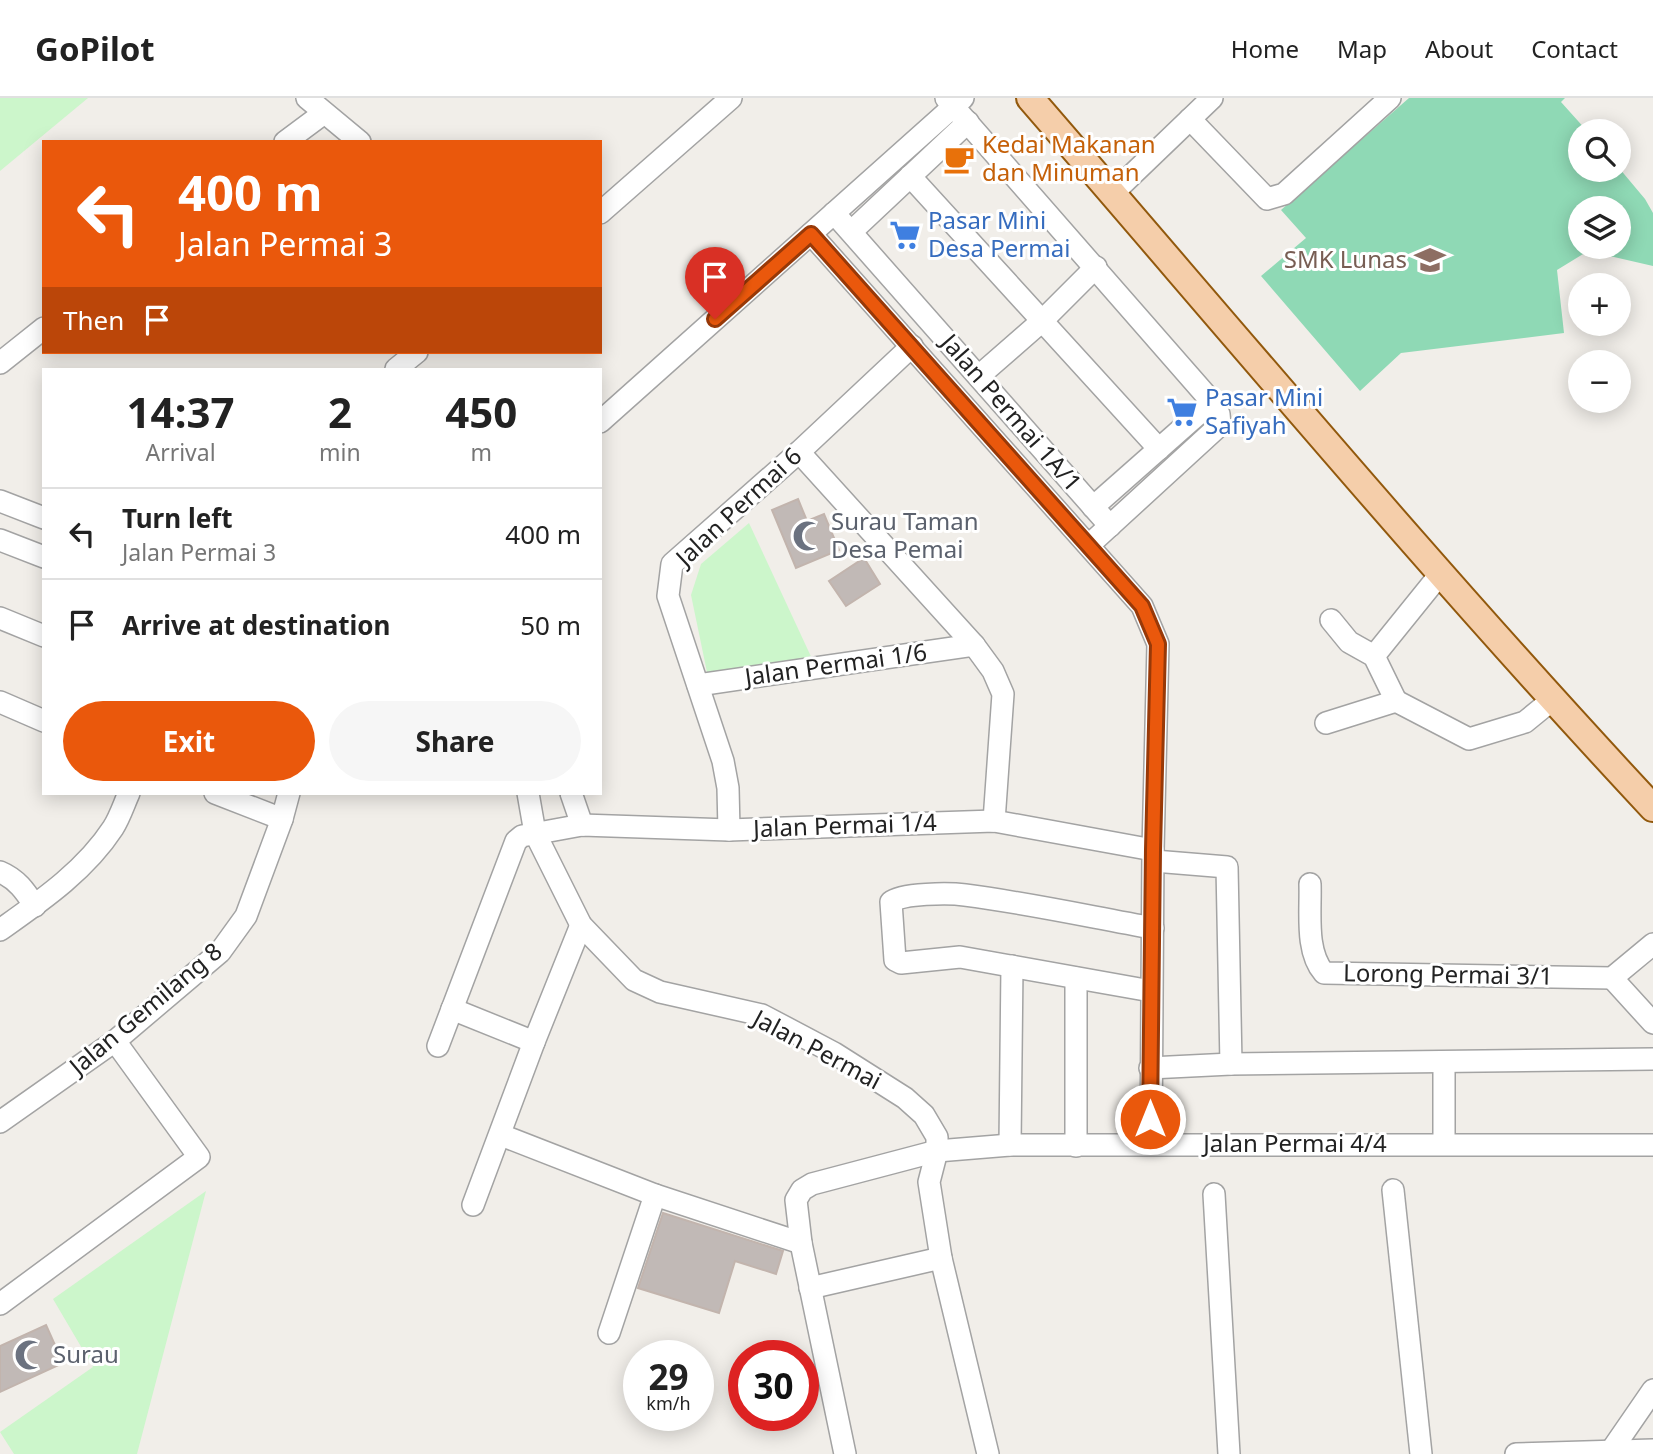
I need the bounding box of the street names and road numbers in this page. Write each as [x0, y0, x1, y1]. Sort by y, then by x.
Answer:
street label: Jalan Permai 1A/1 [933, 325, 1090, 498]
street label: Jalan Permai 6 [666, 439, 808, 574]
street label: Jalan Permai 1/6 [741, 634, 929, 693]
street label: Jalan Permai 1/4 [751, 805, 937, 844]
street label: Jalan Gemilang 8 [60, 934, 228, 1083]
street label: Lorong Permai 3/1 [1343, 955, 1553, 992]
street label: Jalan Permai [746, 1000, 888, 1096]
street label: Jalan Permai 4/4 [1201, 1126, 1387, 1159]

